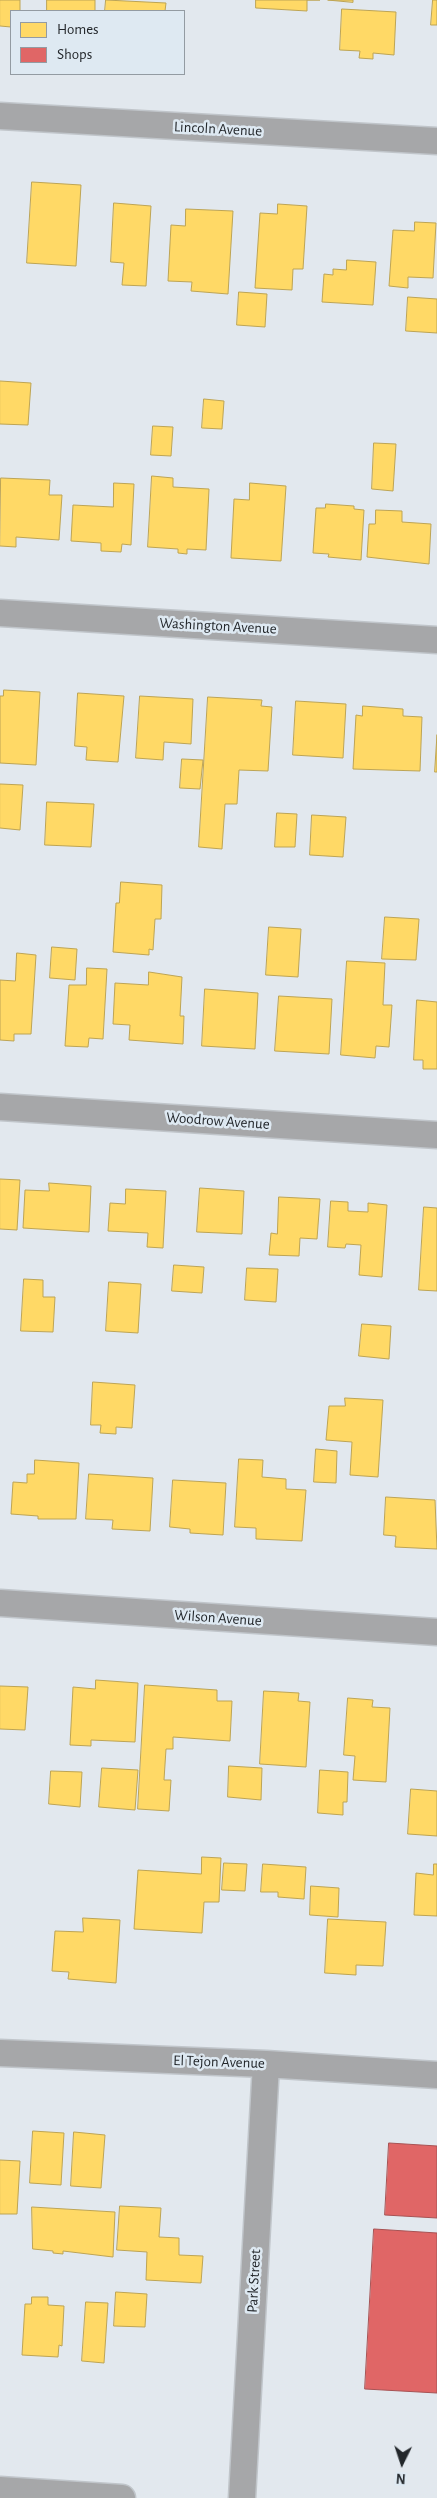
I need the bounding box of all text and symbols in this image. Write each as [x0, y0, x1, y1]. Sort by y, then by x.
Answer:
legend [10, 10, 185, 75]
text: Homes [57, 22, 99, 37]
text: Shops [57, 47, 92, 62]
street label: Lincoln Avenue [173, 118, 263, 140]
street label: Washington Avenue [159, 614, 277, 638]
street label: Woodrow Avenue [166, 1108, 270, 1134]
street label: Wilson Avenue [174, 1606, 262, 1630]
street label: El Tejon Avenue [173, 2051, 265, 2073]
street label: Park Street [243, 2249, 265, 2313]
north arrow [377, 2438, 427, 2488]
text: N [396, 2471, 406, 2485]

